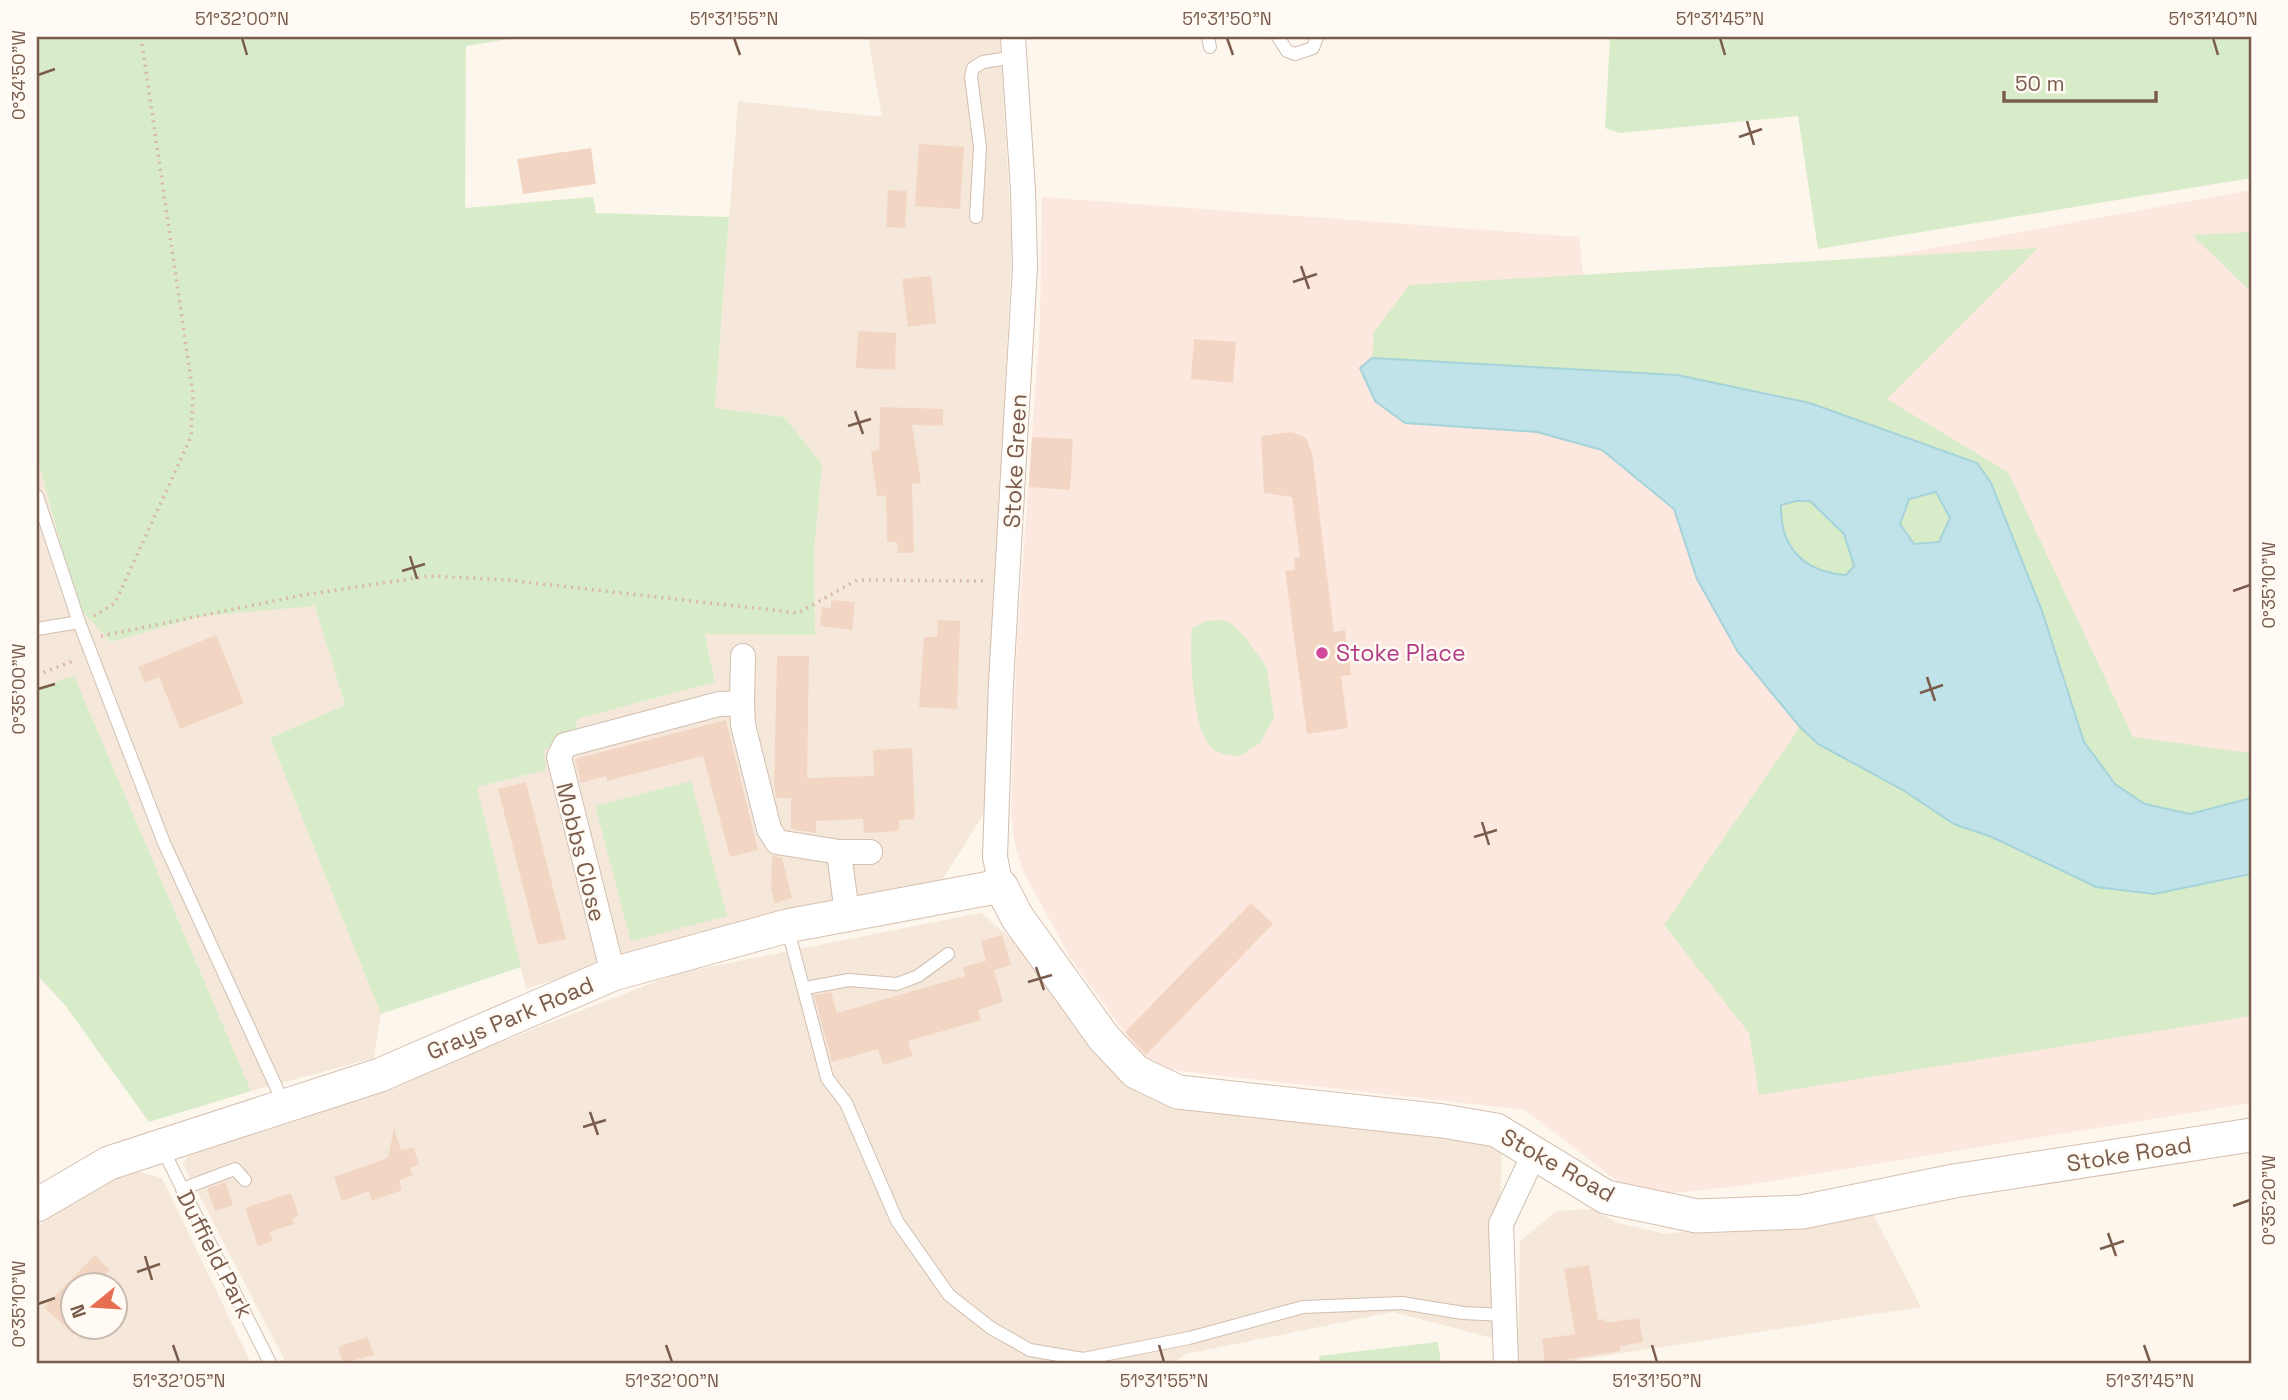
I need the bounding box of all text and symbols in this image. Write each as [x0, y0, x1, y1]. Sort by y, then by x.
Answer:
text: 51°32'00"N [195, 7, 289, 30]
text: 51°31'55"N [690, 7, 778, 30]
text: 51°31'50"N [1182, 7, 1272, 30]
text: 51°31'45"N [1676, 7, 1764, 30]
text: 51°31'40"N [2168, 7, 2258, 30]
text: 0°34'50"W [7, 30, 30, 120]
scale bar [2004, 60, 2157, 104]
text: 50 m [2015, 70, 2065, 97]
street label: Stoke Green [996, 393, 1034, 529]
text: 0°35'10"W [2257, 541, 2280, 629]
place label: Stoke Place [1336, 638, 1466, 668]
text: 0°35'00"W [7, 643, 30, 735]
marker: Stoke Place [1314, 645, 1330, 661]
street label: Mobbs Close [549, 779, 613, 925]
street label: Grays Park Road [422, 969, 598, 1067]
street label: Stoke Road [1496, 1121, 1620, 1209]
street label: Stoke Road [2064, 1129, 2194, 1179]
text: 0°35'20"W [2257, 1155, 2280, 1245]
street label: Duffield Park [170, 1185, 260, 1323]
text: 0°35'10"W [7, 1260, 30, 1348]
north arrow [60, 1270, 130, 1340]
text: N [64, 1301, 92, 1321]
text: 51°32'05"N [132, 1369, 226, 1392]
text: 51°32'00"N [625, 1369, 719, 1392]
text: 51°31'55"N [1120, 1369, 1208, 1392]
text: 51°31'50"N [1612, 1369, 1702, 1392]
text: 51°31'45"N [2106, 1369, 2194, 1392]

